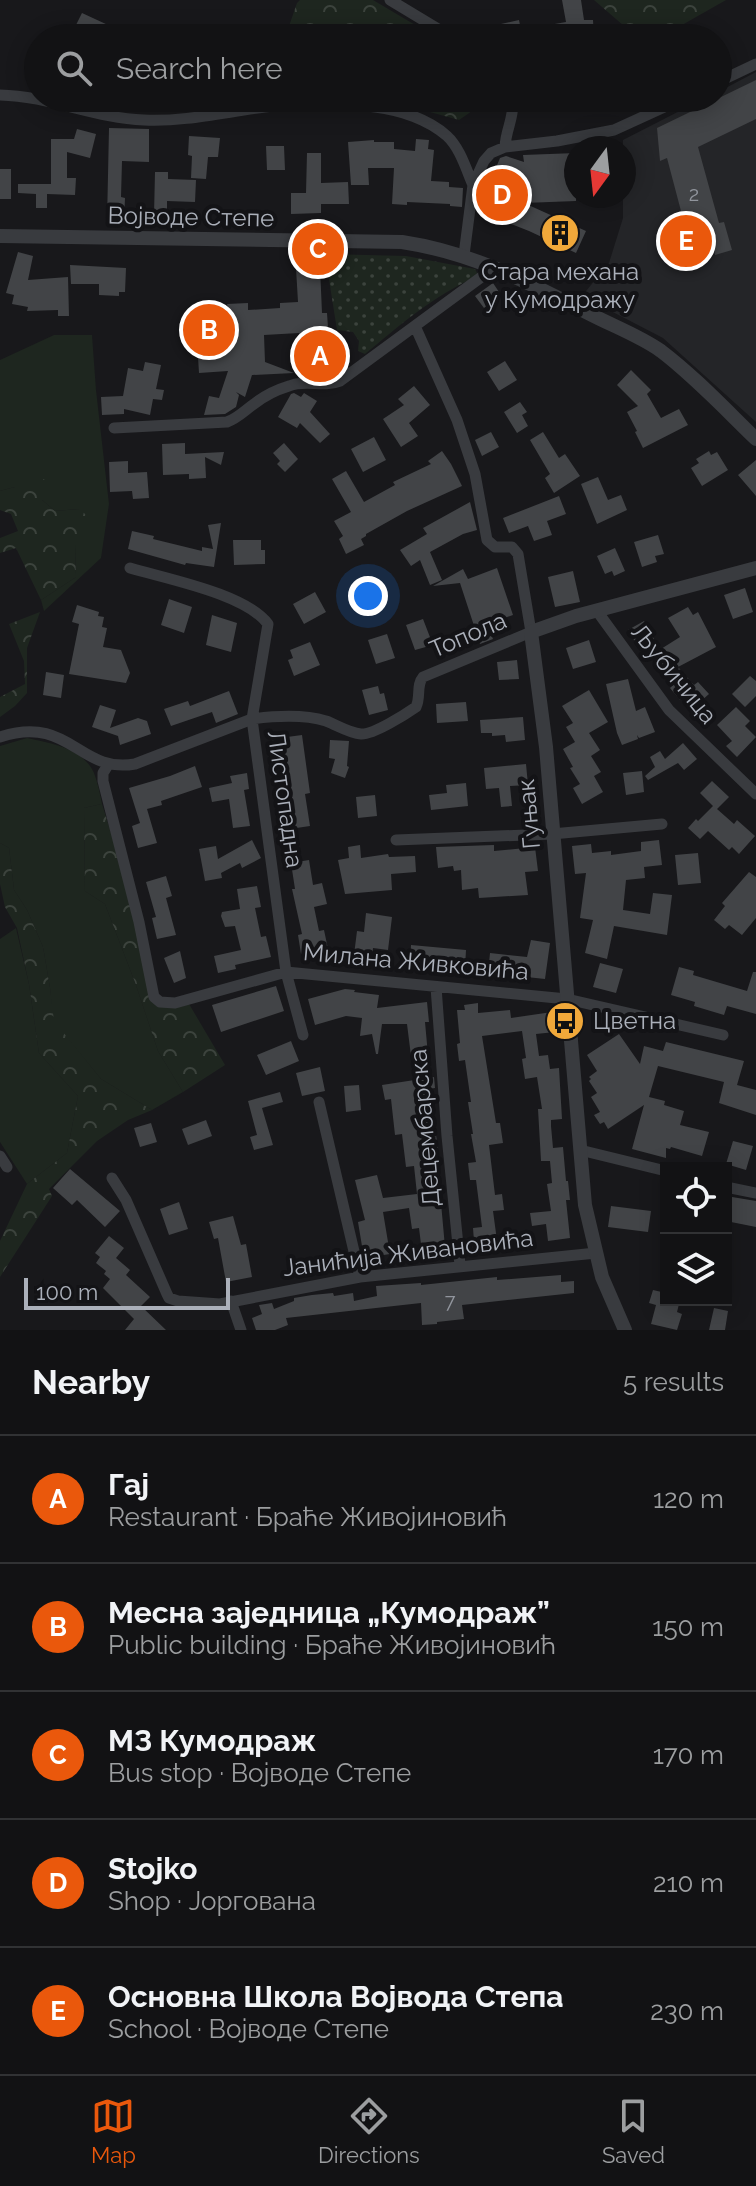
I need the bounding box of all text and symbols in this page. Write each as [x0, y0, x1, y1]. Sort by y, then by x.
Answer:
search box [24, 24, 732, 112]
icon: search [52, 46, 96, 90]
text: Search here [116, 51, 283, 86]
north arrow [564, 136, 636, 208]
pin: D [476, 165, 528, 225]
house number: 2 [689, 182, 699, 206]
street label: Војводе Степе [107, 201, 275, 232]
pin: E [660, 211, 712, 271]
building icon: Стара механа у Кумодражу [539, 212, 581, 254]
pin: C [292, 219, 344, 279]
place label: Стара механа у Кумодражу [481, 257, 639, 314]
pin: B [183, 300, 235, 360]
pin: A [294, 326, 346, 386]
your location [348, 576, 388, 616]
street label: Топола [425, 605, 511, 664]
street label: Љубичица [625, 618, 723, 729]
street label: Листопадна [262, 728, 309, 869]
street label: Гуњак [511, 778, 546, 850]
street label: Милана Живковића [302, 937, 530, 986]
bus stop icon: Цветна [544, 1000, 586, 1042]
place label: Цветна [593, 1006, 676, 1035]
street label: Децембарска [403, 1048, 446, 1208]
map controls [660, 1162, 732, 1306]
button: locate [660, 1162, 732, 1234]
street label: Јанићија Живановића [281, 1223, 535, 1282]
button: layers [660, 1234, 732, 1306]
scale bar [24, 1274, 230, 1310]
text: 100 m [36, 1279, 98, 1305]
house number: 7 [445, 1289, 456, 1313]
text: Nearby [32, 1362, 150, 1402]
text: 5 results [623, 1367, 724, 1397]
text: Гај [108, 1467, 149, 1502]
text: A [49, 1484, 67, 1514]
text: 120 m [653, 1484, 724, 1514]
text: Restaurant · Браће Живојиновић [108, 1502, 507, 1532]
text: Месна заједница „Кумодраж” [108, 1595, 550, 1630]
text: B [49, 1612, 67, 1642]
text: 150 m [652, 1612, 724, 1642]
text: Public building · Браће Живојиновић [108, 1630, 556, 1660]
text: МЗ Кумодраж [108, 1723, 316, 1758]
text: C [49, 1740, 67, 1770]
text: 170 m [653, 1740, 724, 1770]
text: Bus stop · Војводе Степе [108, 1758, 411, 1788]
text: Stojko [108, 1851, 197, 1886]
text: D [49, 1868, 67, 1898]
text: 210 m [653, 1868, 724, 1898]
text: Shop · Јоргована [108, 1886, 316, 1916]
text: Основна Школа Војвода Степа [108, 1979, 563, 2014]
text: E [50, 1996, 66, 2026]
text: 230 m [650, 1996, 724, 2026]
text: School · Војводе Степе [108, 2014, 389, 2044]
tab: Map [91, 2094, 136, 2168]
tab: Directions [318, 2094, 420, 2168]
tab: Saved [602, 2094, 665, 2168]

